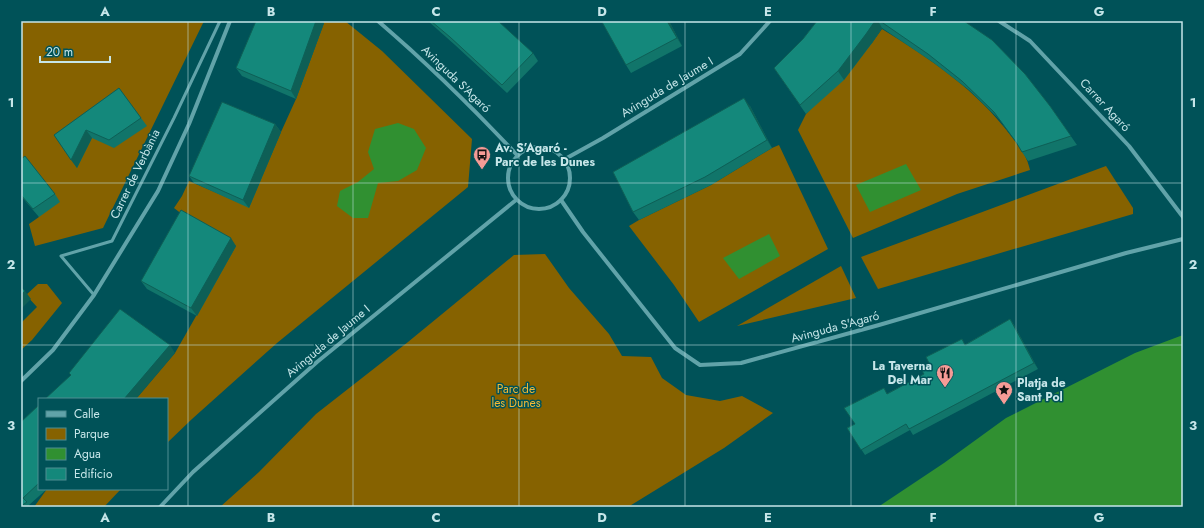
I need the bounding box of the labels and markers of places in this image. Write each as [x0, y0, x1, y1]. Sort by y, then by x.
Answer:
place label: Av. S’Agaró - Parc de les Dunes [494, 139, 595, 171]
bus stop icon: Av. S’Agaró - Parc de les Dunes [472, 145, 492, 170]
place label: La Taverna Del Mar [872, 357, 932, 389]
restaurant icon: La Taverna Del Mar [935, 363, 955, 388]
place label: Platja de Sant Pol [1017, 374, 1066, 406]
place icon: Platja de Sant Pol [994, 380, 1014, 405]

